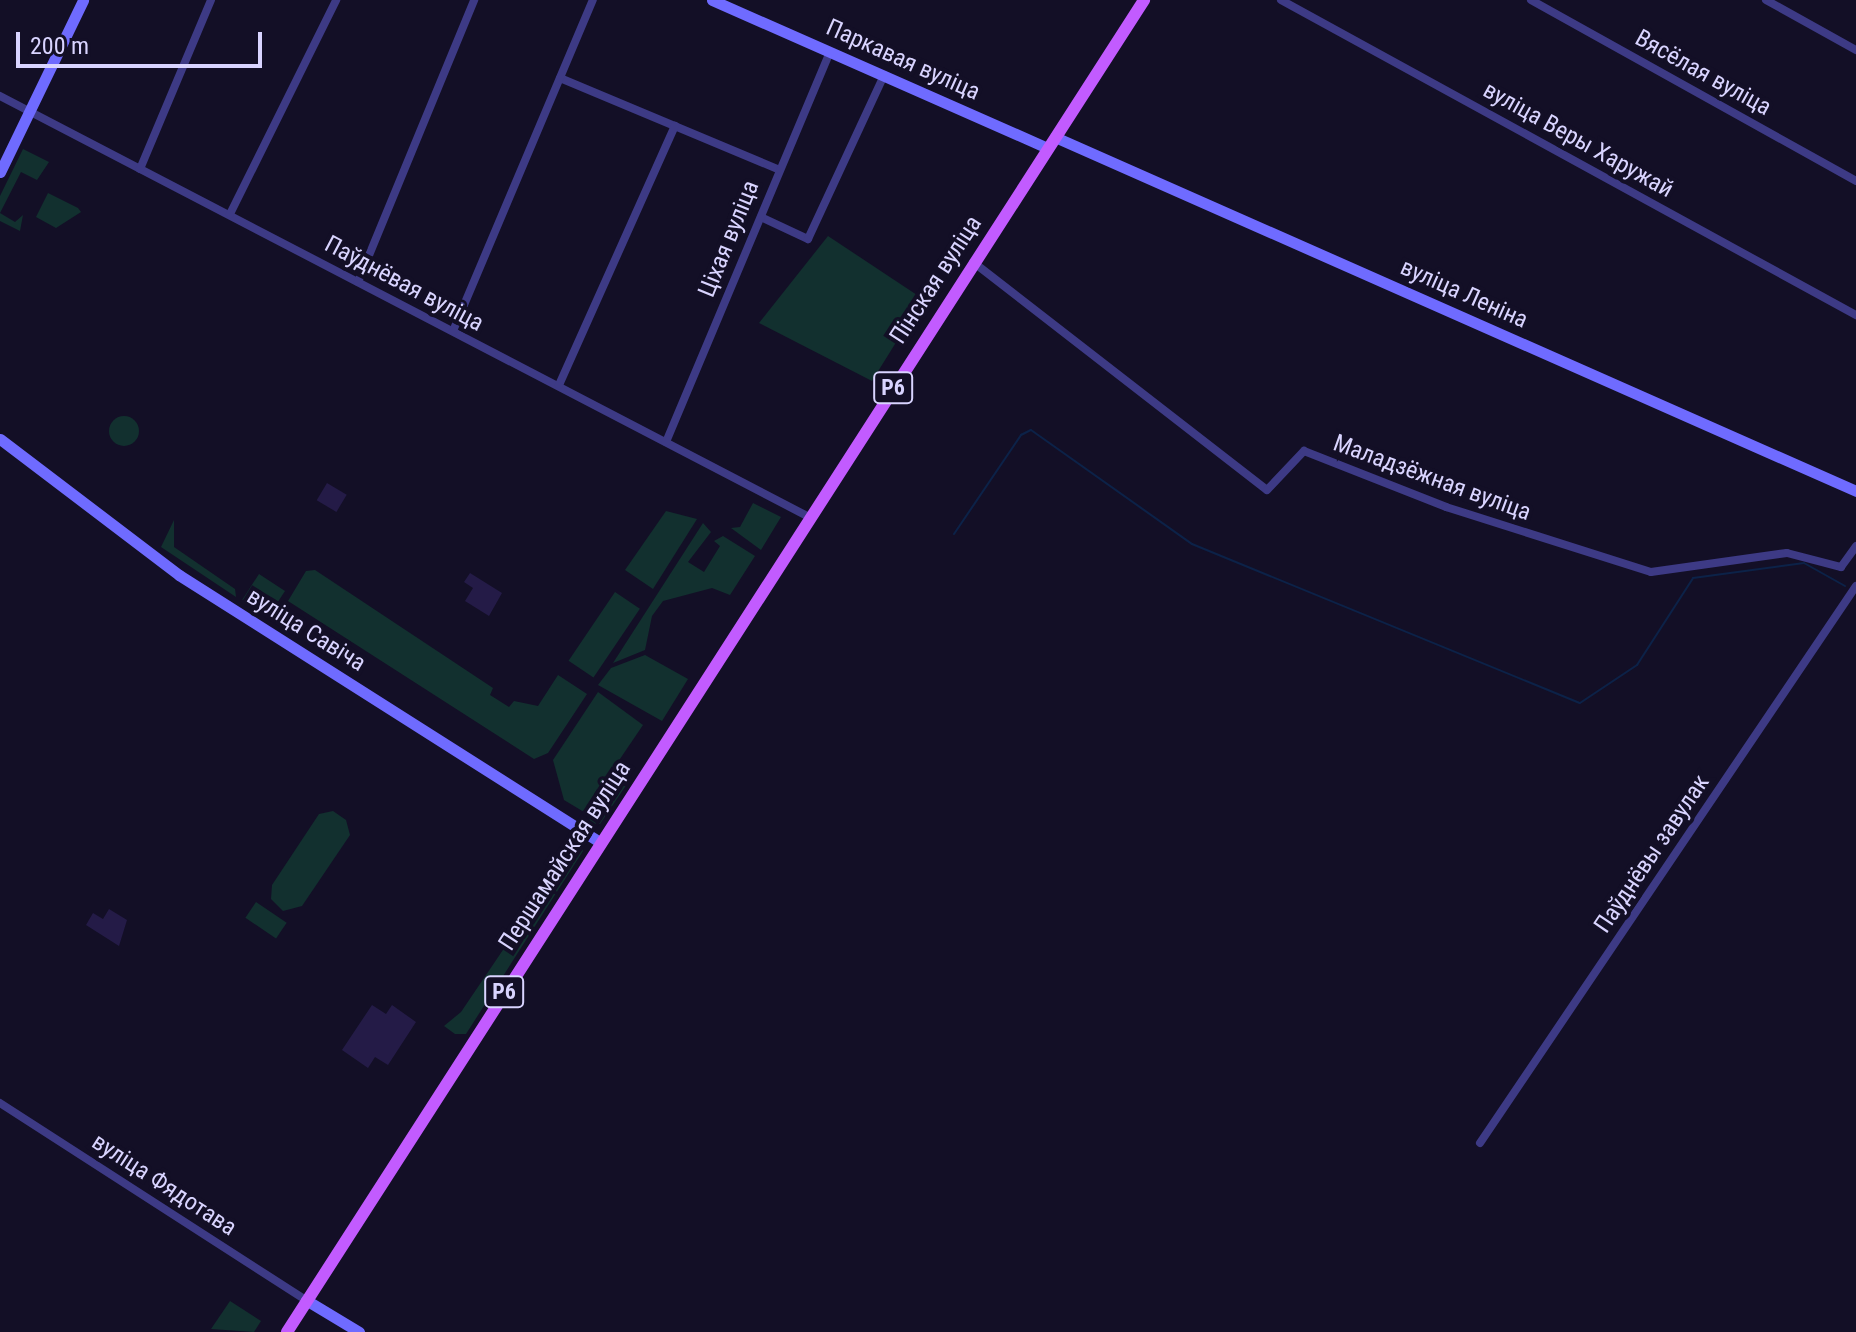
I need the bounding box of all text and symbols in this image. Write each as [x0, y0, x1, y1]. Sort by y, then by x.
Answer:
street label: Паркавая вуліца [822, 13, 984, 107]
scale bar [20, 16, 266, 66]
street label: Вясёлая вуліца [1630, 24, 1776, 122]
text: 200 m [30, 32, 89, 60]
street label: вуліца Веры Харужай [1478, 76, 1678, 204]
street label: Ціхая вуліца [693, 176, 765, 302]
street label: Пінская вуліца [884, 210, 988, 350]
street label: Паўднёвая вуліца [320, 230, 488, 338]
street label: вуліца Леніна [1396, 253, 1532, 335]
road number: Р6 [873, 370, 913, 406]
street label: Маладзёжная вуліца [1329, 429, 1535, 527]
street label: вуліца Савіча [241, 582, 371, 678]
street label: Першамайская вуліца [493, 756, 637, 956]
street label: Паўднёвы завулак [1588, 769, 1716, 939]
road number: Р6 [484, 974, 524, 1010]
street label: вуліца Фядотава [86, 1128, 242, 1242]

